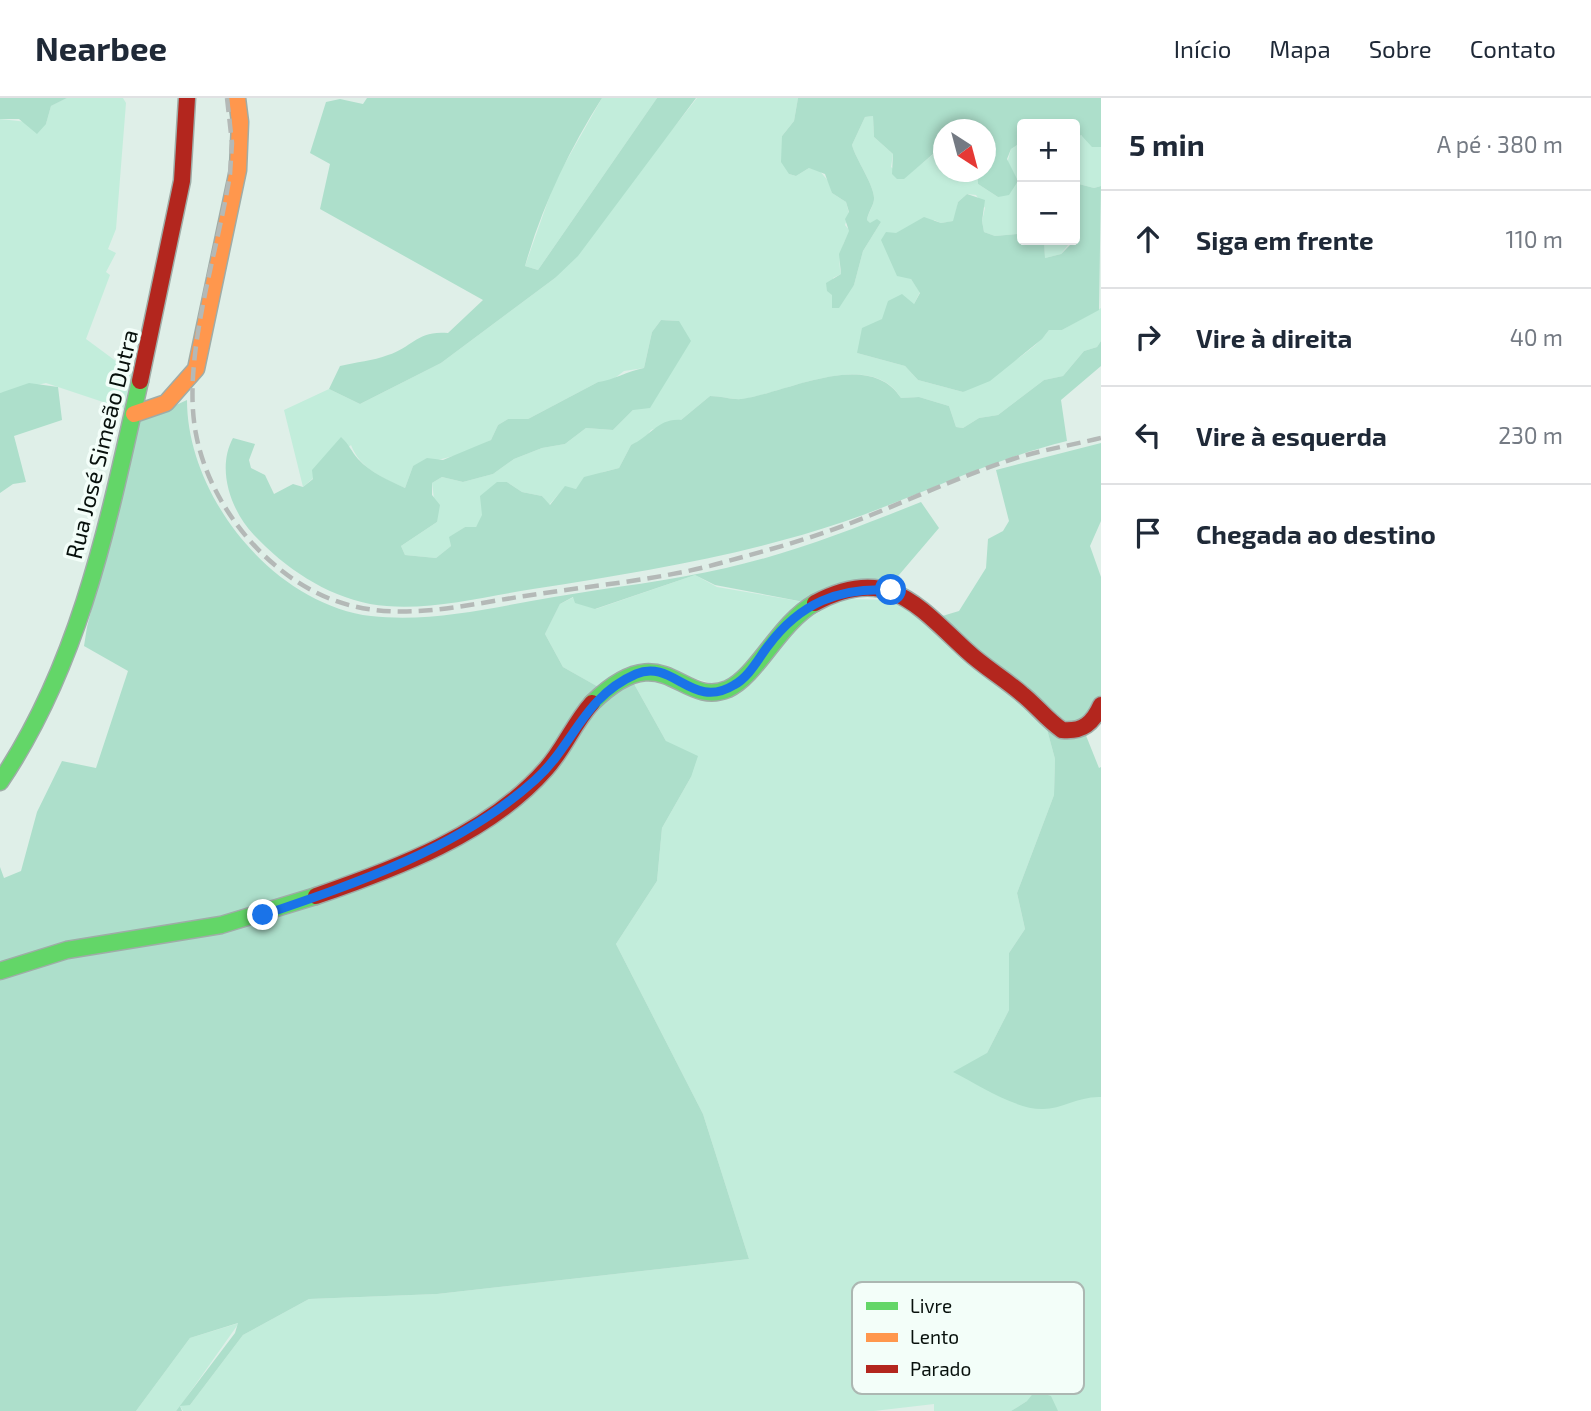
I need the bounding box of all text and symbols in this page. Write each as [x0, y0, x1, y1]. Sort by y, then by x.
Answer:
text: Nearbee [35, 28, 167, 68]
text: Início [1174, 34, 1231, 63]
text: Mapa [1269, 34, 1331, 63]
text: Sobre [1369, 34, 1432, 63]
text: Contato [1470, 34, 1556, 63]
north arrow [933, 119, 996, 182]
map controls [1017, 119, 1080, 245]
button: + [1017, 119, 1080, 182]
text: 5 min [1129, 126, 1205, 162]
text: A pé · 380 m [1437, 130, 1563, 158]
button: − [1017, 182, 1080, 245]
icon: ahead [1129, 220, 1167, 258]
text: Siga em frente [1196, 224, 1374, 255]
text: 110 m [1506, 225, 1563, 253]
icon: right [1129, 318, 1167, 356]
text: Vire à direita [1196, 322, 1352, 353]
text: 40 m [1510, 323, 1563, 351]
street label: Rua José Simeão Dutra [59, 326, 143, 562]
icon: left [1129, 416, 1167, 454]
text: Vire à esquerda [1196, 420, 1387, 451]
text: 230 m [1498, 421, 1563, 449]
icon: arrive [1129, 514, 1167, 552]
text: Chegada ao destino [1196, 518, 1436, 549]
route start [875, 574, 906, 605]
route end [247, 899, 278, 930]
legend [852, 1282, 1084, 1394]
text: Livre [910, 1294, 952, 1317]
text: Lento [910, 1325, 959, 1348]
text: Parado [910, 1357, 971, 1380]

